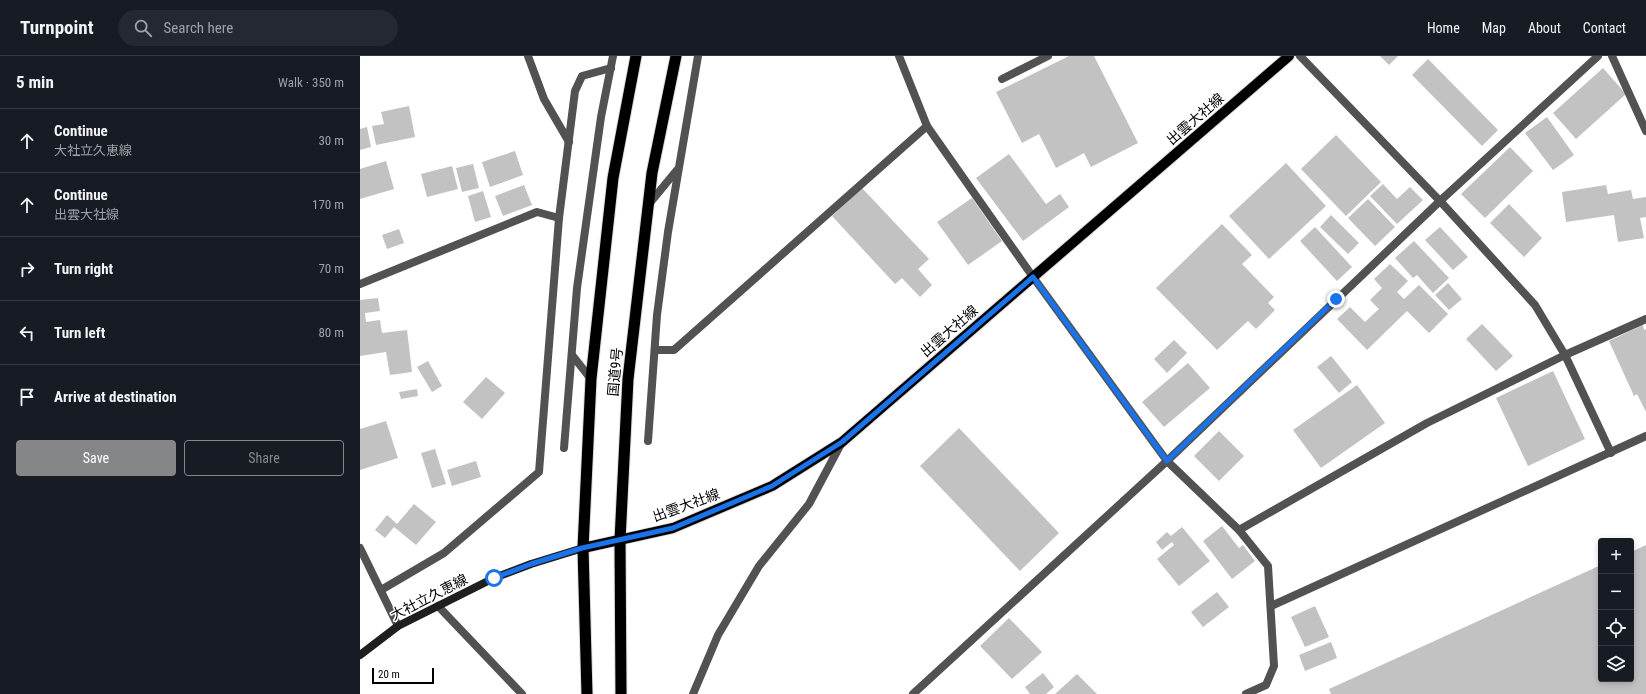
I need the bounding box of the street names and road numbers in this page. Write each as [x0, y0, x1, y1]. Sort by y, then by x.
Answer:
street label: 出雲大社線 [1163, 90, 1227, 148]
street label: 出雲大社線 [917, 302, 981, 360]
street label: 国道9号 [605, 347, 625, 397]
street label: 出雲大社線 [650, 486, 722, 524]
street label: 大社立久恵線 [388, 571, 470, 623]

